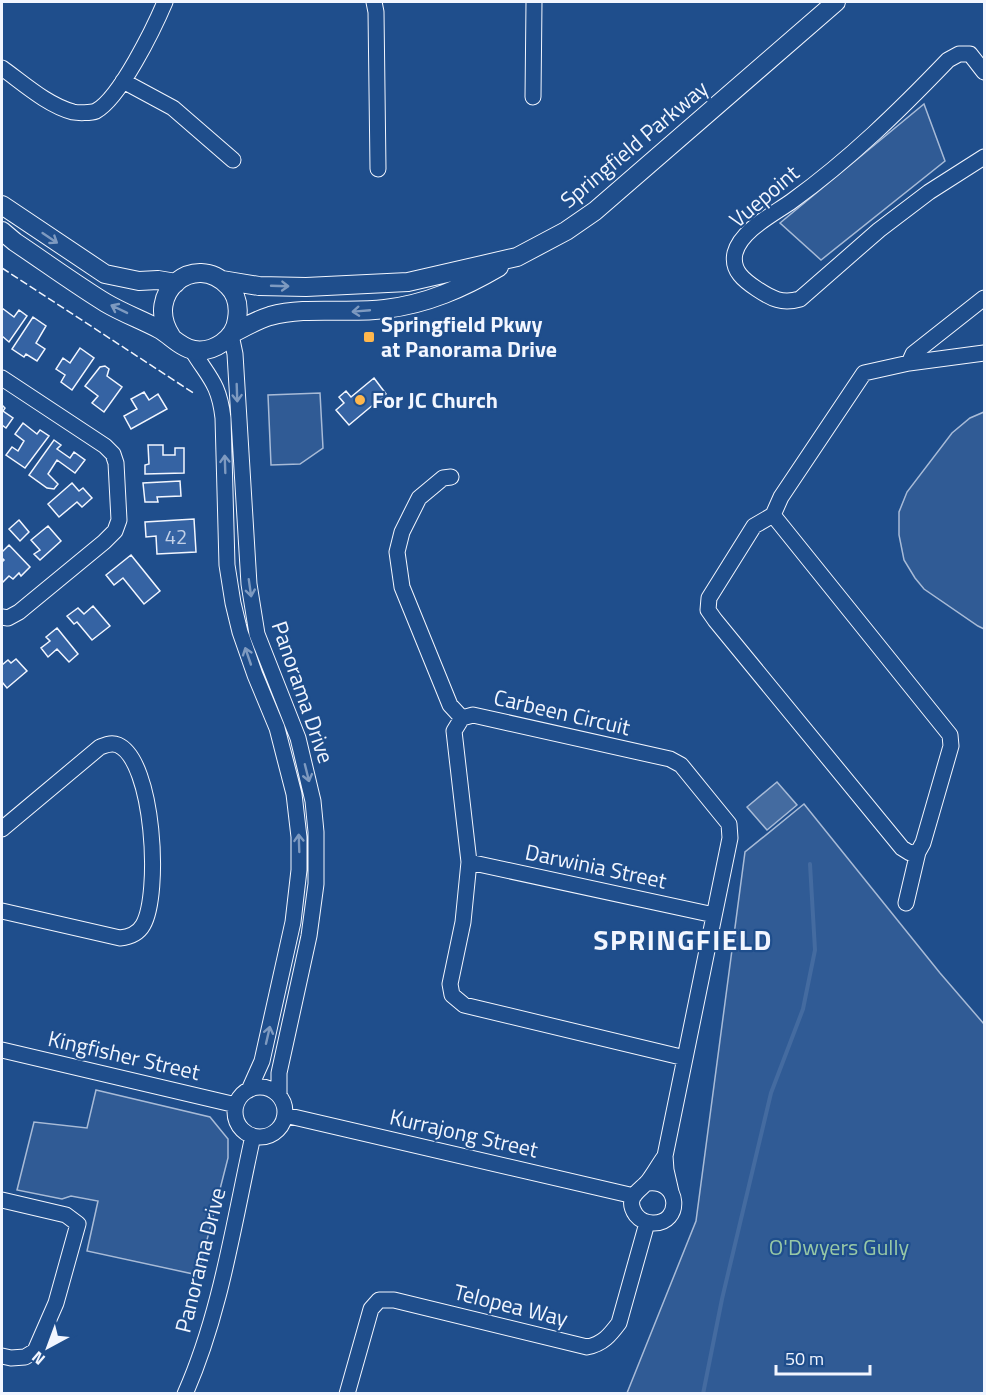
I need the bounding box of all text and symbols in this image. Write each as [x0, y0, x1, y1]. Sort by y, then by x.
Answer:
street label: Springfield Parkway [553, 72, 716, 216]
street label: Vuepoint [721, 156, 807, 236]
one-way arrow [41, 232, 58, 244]
one-way arrow [269, 281, 289, 292]
one-way arrow [110, 303, 128, 315]
one-way arrow [351, 306, 371, 317]
place label: Springfield Pkwy at Panorama Drive [381, 307, 557, 366]
marker: Springfield Pkwy at Panorama Drive [362, 330, 376, 344]
one-way arrow [231, 383, 242, 403]
place label: For JC Church [372, 383, 498, 417]
marker: For JC Church [353, 393, 367, 407]
one-way arrow [219, 454, 230, 474]
house number: 42 [165, 521, 187, 552]
one-way arrow [244, 577, 255, 597]
street label: Panorama Drive [263, 616, 343, 768]
one-way arrow [241, 647, 252, 666]
street label: Carbeen Circuit [490, 680, 634, 744]
one-way arrow [302, 763, 313, 782]
one-way arrow [293, 833, 304, 853]
street label: Darwinia Street [522, 834, 670, 898]
district label: SPRINGFIELD [593, 918, 773, 961]
street label: Kingfisher Street [45, 1021, 204, 1089]
one-way arrow [263, 1025, 275, 1044]
street label: Kurrajong Street [386, 1099, 542, 1167]
street label: Panorama Drive [166, 1184, 234, 1336]
park label: O'Dwyers Gully [769, 1230, 910, 1264]
street label: Telopea Way [450, 1274, 572, 1336]
north arrow [18, 1317, 78, 1377]
scale bar [776, 1338, 870, 1376]
text: 50 m [785, 1345, 824, 1372]
text: N [26, 1346, 50, 1371]

